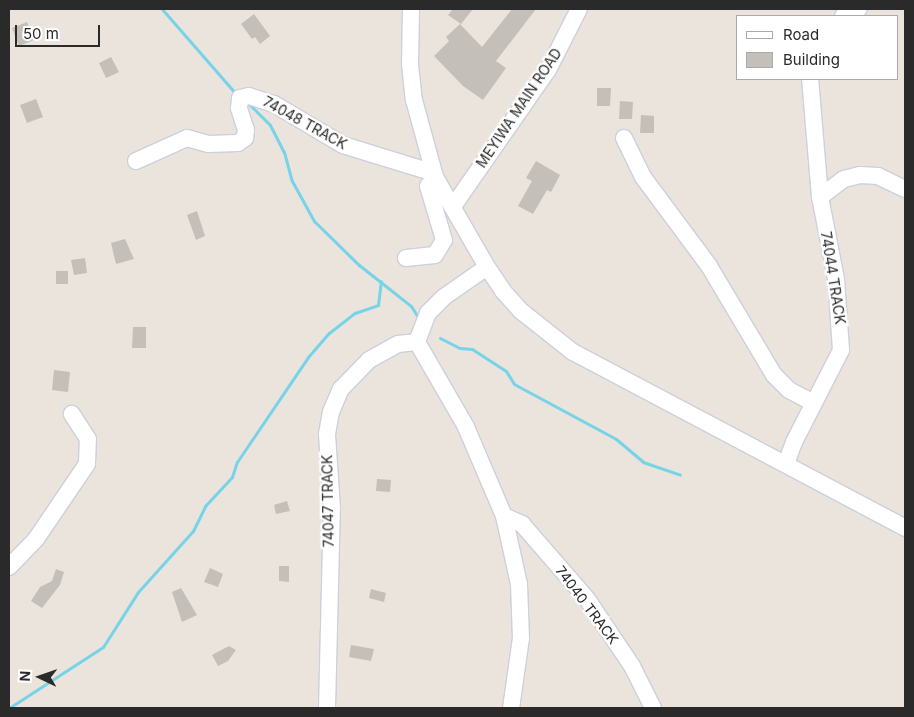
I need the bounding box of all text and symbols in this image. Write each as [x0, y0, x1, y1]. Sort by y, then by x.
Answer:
scale bar [18, 15, 102, 47]
legend [736, 15, 899, 80]
text: 50 m [23, 24, 59, 43]
text: Road [783, 25, 819, 44]
street label: MEYIWA MAIN ROAD [473, 45, 565, 171]
text: Building [783, 50, 840, 69]
street label: 74048 TRACK [260, 93, 350, 153]
street label: 74044 TRACK [817, 230, 849, 326]
street label: 74047 TRACK [319, 454, 337, 548]
street label: 74040 TRACK [552, 563, 622, 647]
north arrow [15, 652, 65, 702]
text: N [16, 670, 33, 682]

